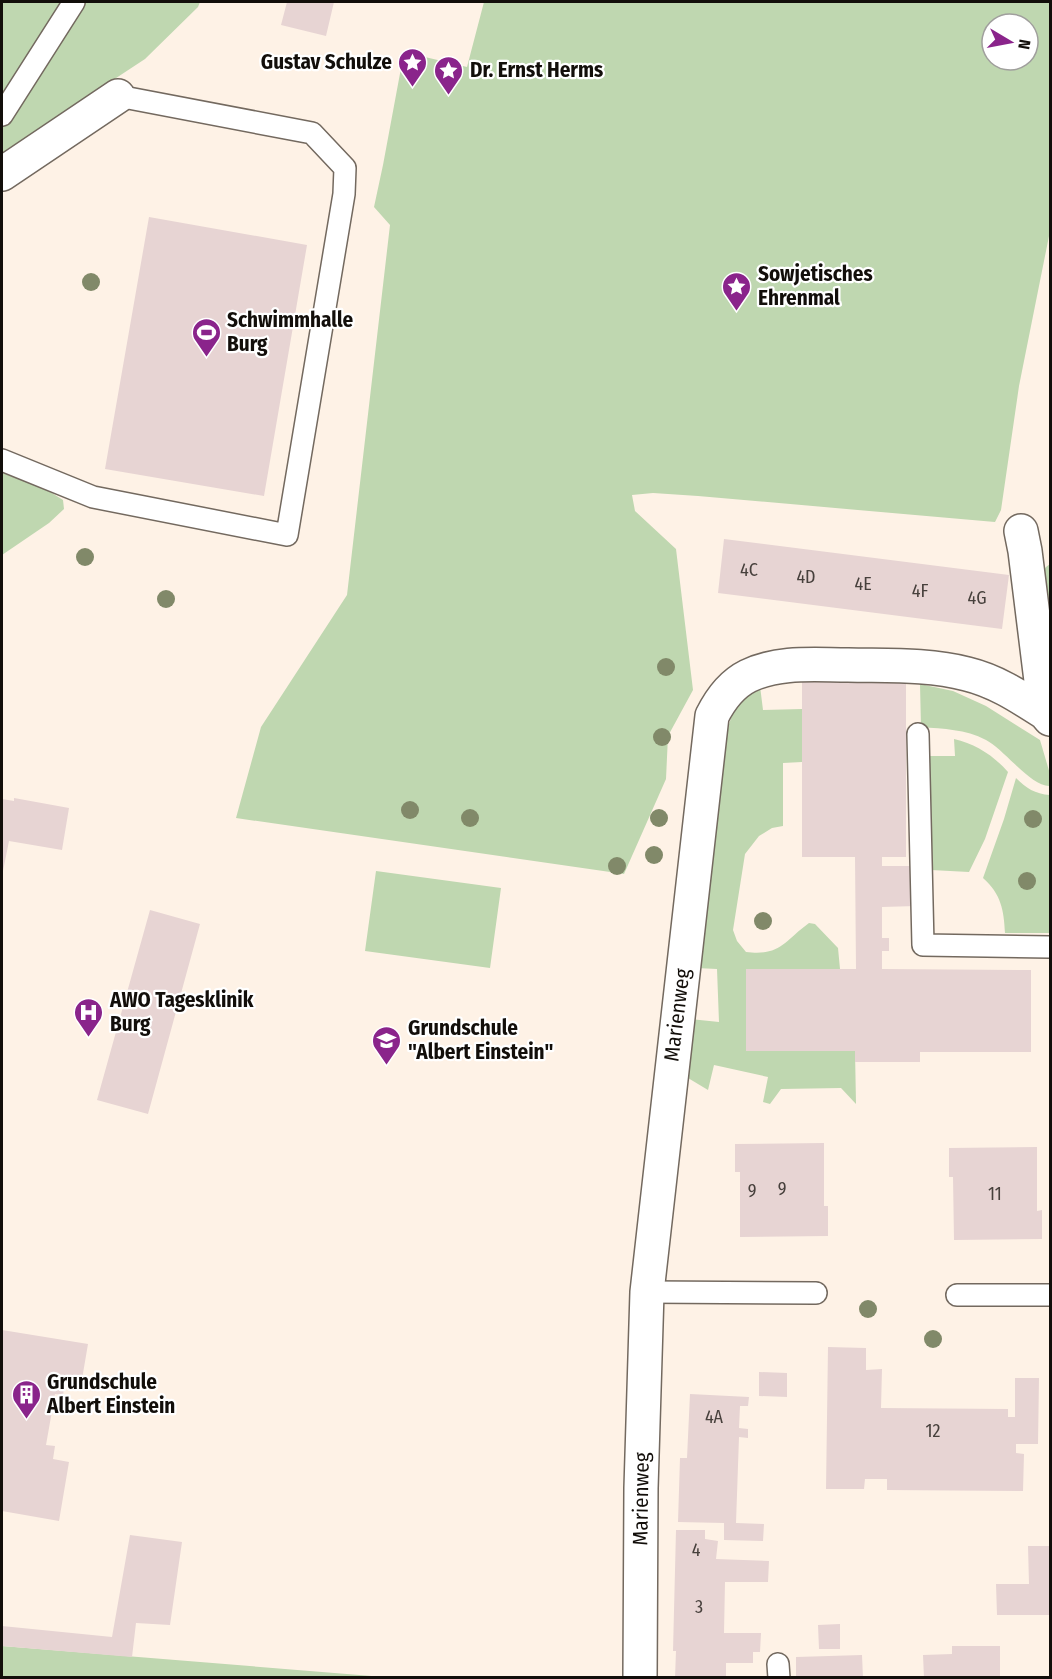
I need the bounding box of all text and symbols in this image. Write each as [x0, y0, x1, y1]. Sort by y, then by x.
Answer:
north arrow [980, 12, 1040, 72]
text: N [1014, 38, 1034, 51]
place icon: Gustav Schulze [397, 46, 429, 88]
place label: Gustav Schulze [261, 49, 392, 75]
place icon: Dr. Ernst Herms [433, 54, 465, 96]
place label: Dr. Ernst Herms [470, 57, 603, 83]
place label: Sowjetisches Ehrenmal [758, 261, 873, 311]
place icon: Sowjetisches Ehrenmal [721, 270, 753, 312]
place label: Schwimmhalle Burg [227, 307, 354, 357]
sports icon: Schwimmhalle Burg [190, 316, 222, 358]
house number: 4C [740, 559, 758, 581]
house number: 4D [796, 566, 816, 588]
house number: 4E [854, 573, 872, 595]
house number: 4F [912, 580, 928, 602]
house number: 4G [967, 587, 987, 609]
street label: Marienweg [658, 967, 696, 1063]
place label: AWO Tagesklinik Burg [109, 987, 254, 1037]
hospital icon: AWO Tagesklinik Burg [73, 996, 105, 1038]
place label: Grundschule "Albert Einstein" [408, 1015, 553, 1065]
school or university icon: Grundschule "Albert Einstein" [371, 1024, 403, 1066]
house number: 9 [778, 1178, 786, 1200]
house number: 9 [748, 1180, 756, 1202]
house number: 11 [988, 1183, 1002, 1205]
place label: Grundschule Albert Einstein [46, 1369, 175, 1419]
building icon: Grundschule Albert Einstein [10, 1378, 42, 1420]
house number: 4A [705, 1406, 724, 1428]
house number: 12 [926, 1420, 941, 1442]
street label: Marienweg [627, 1452, 655, 1546]
house number: 4 [692, 1539, 701, 1561]
house number: 3 [695, 1596, 703, 1618]

